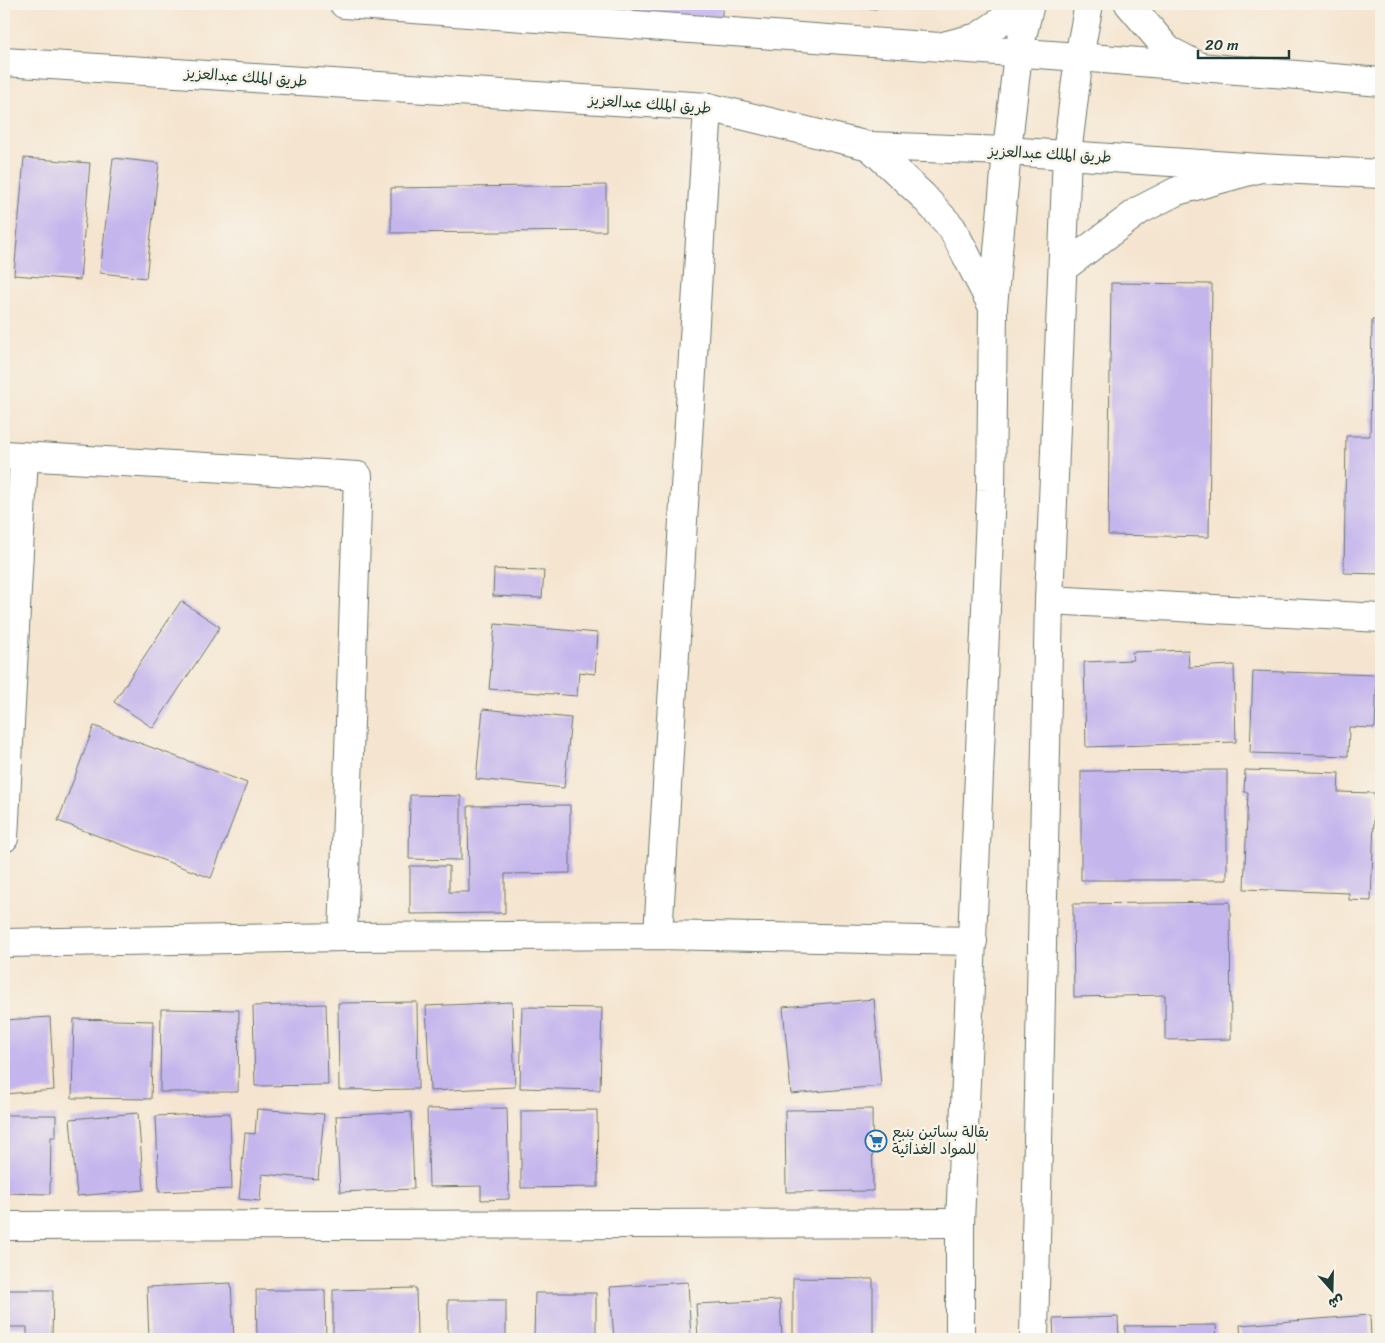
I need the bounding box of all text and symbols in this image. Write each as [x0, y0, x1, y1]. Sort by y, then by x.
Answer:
scale bar [1198, 28, 1289, 60]
text: 20 m [1205, 32, 1239, 58]
street label: طريق الملك عبدالعزيز [182, 60, 308, 94]
street label: طريق الملك عبدالعزيز [586, 87, 712, 121]
street label: طريق الملك عبدالعزيز [986, 138, 1112, 170]
place label: بقالة بساتين ينبع للمواد الغذائية [892, 1119, 989, 1162]
supermarket icon: بقالة بساتين ينبع للمواد الغذائية [864, 1129, 888, 1153]
north arrow [1308, 1266, 1358, 1316]
text: ش [1325, 1287, 1348, 1316]

